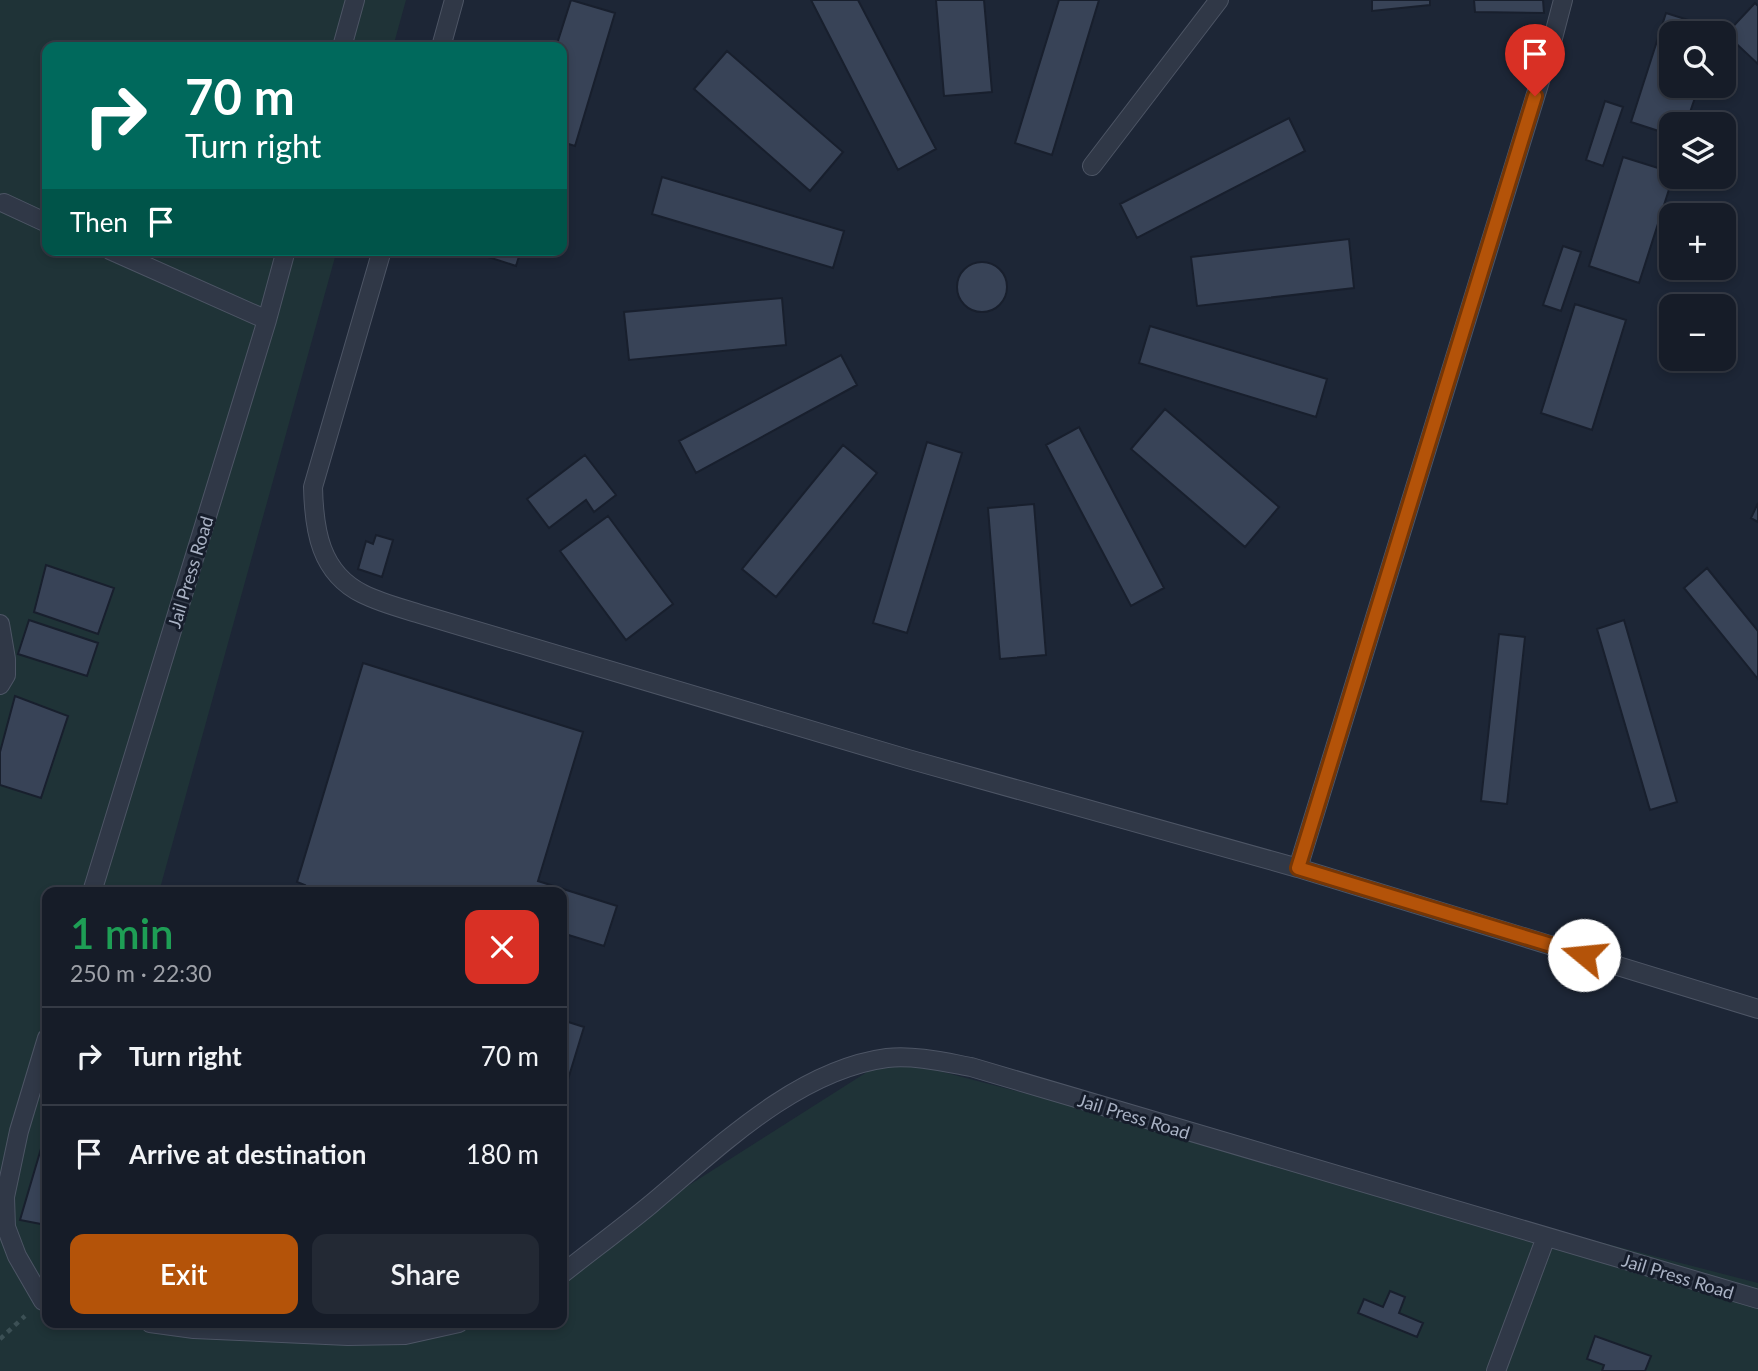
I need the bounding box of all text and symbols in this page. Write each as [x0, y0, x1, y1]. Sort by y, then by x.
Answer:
map controls [1659, 21, 1736, 371]
button: search [1659, 21, 1736, 98]
pin [1505, 24, 1565, 96]
icon: arrive [1516, 35, 1554, 73]
text: 70 m [185, 67, 295, 125]
icon: right [70, 70, 161, 161]
button: layers [1659, 112, 1736, 189]
text: Turn right [185, 126, 321, 165]
icon: arrive [142, 203, 180, 241]
button: + [1659, 203, 1736, 280]
text: Then [70, 206, 128, 238]
button: − [1659, 294, 1736, 371]
street label: Jail Press Road [163, 513, 217, 631]
text: 1 min [70, 908, 174, 958]
button: close [465, 910, 539, 984]
position arrow [1547, 918, 1621, 992]
text: 250 m · 22:30 [70, 959, 212, 987]
icon: right [70, 1037, 108, 1075]
text: Turn right [129, 1040, 242, 1072]
text: 70 m [481, 1040, 539, 1072]
street label: Jail Press Road [1075, 1089, 1193, 1143]
icon: arrive [70, 1135, 108, 1173]
text: Arrive at destination [129, 1138, 366, 1170]
text: 180 m [466, 1138, 539, 1170]
button: Exit [70, 1234, 298, 1314]
button: Share [312, 1234, 539, 1314]
street label: Jail Press Road [1619, 1249, 1737, 1303]

